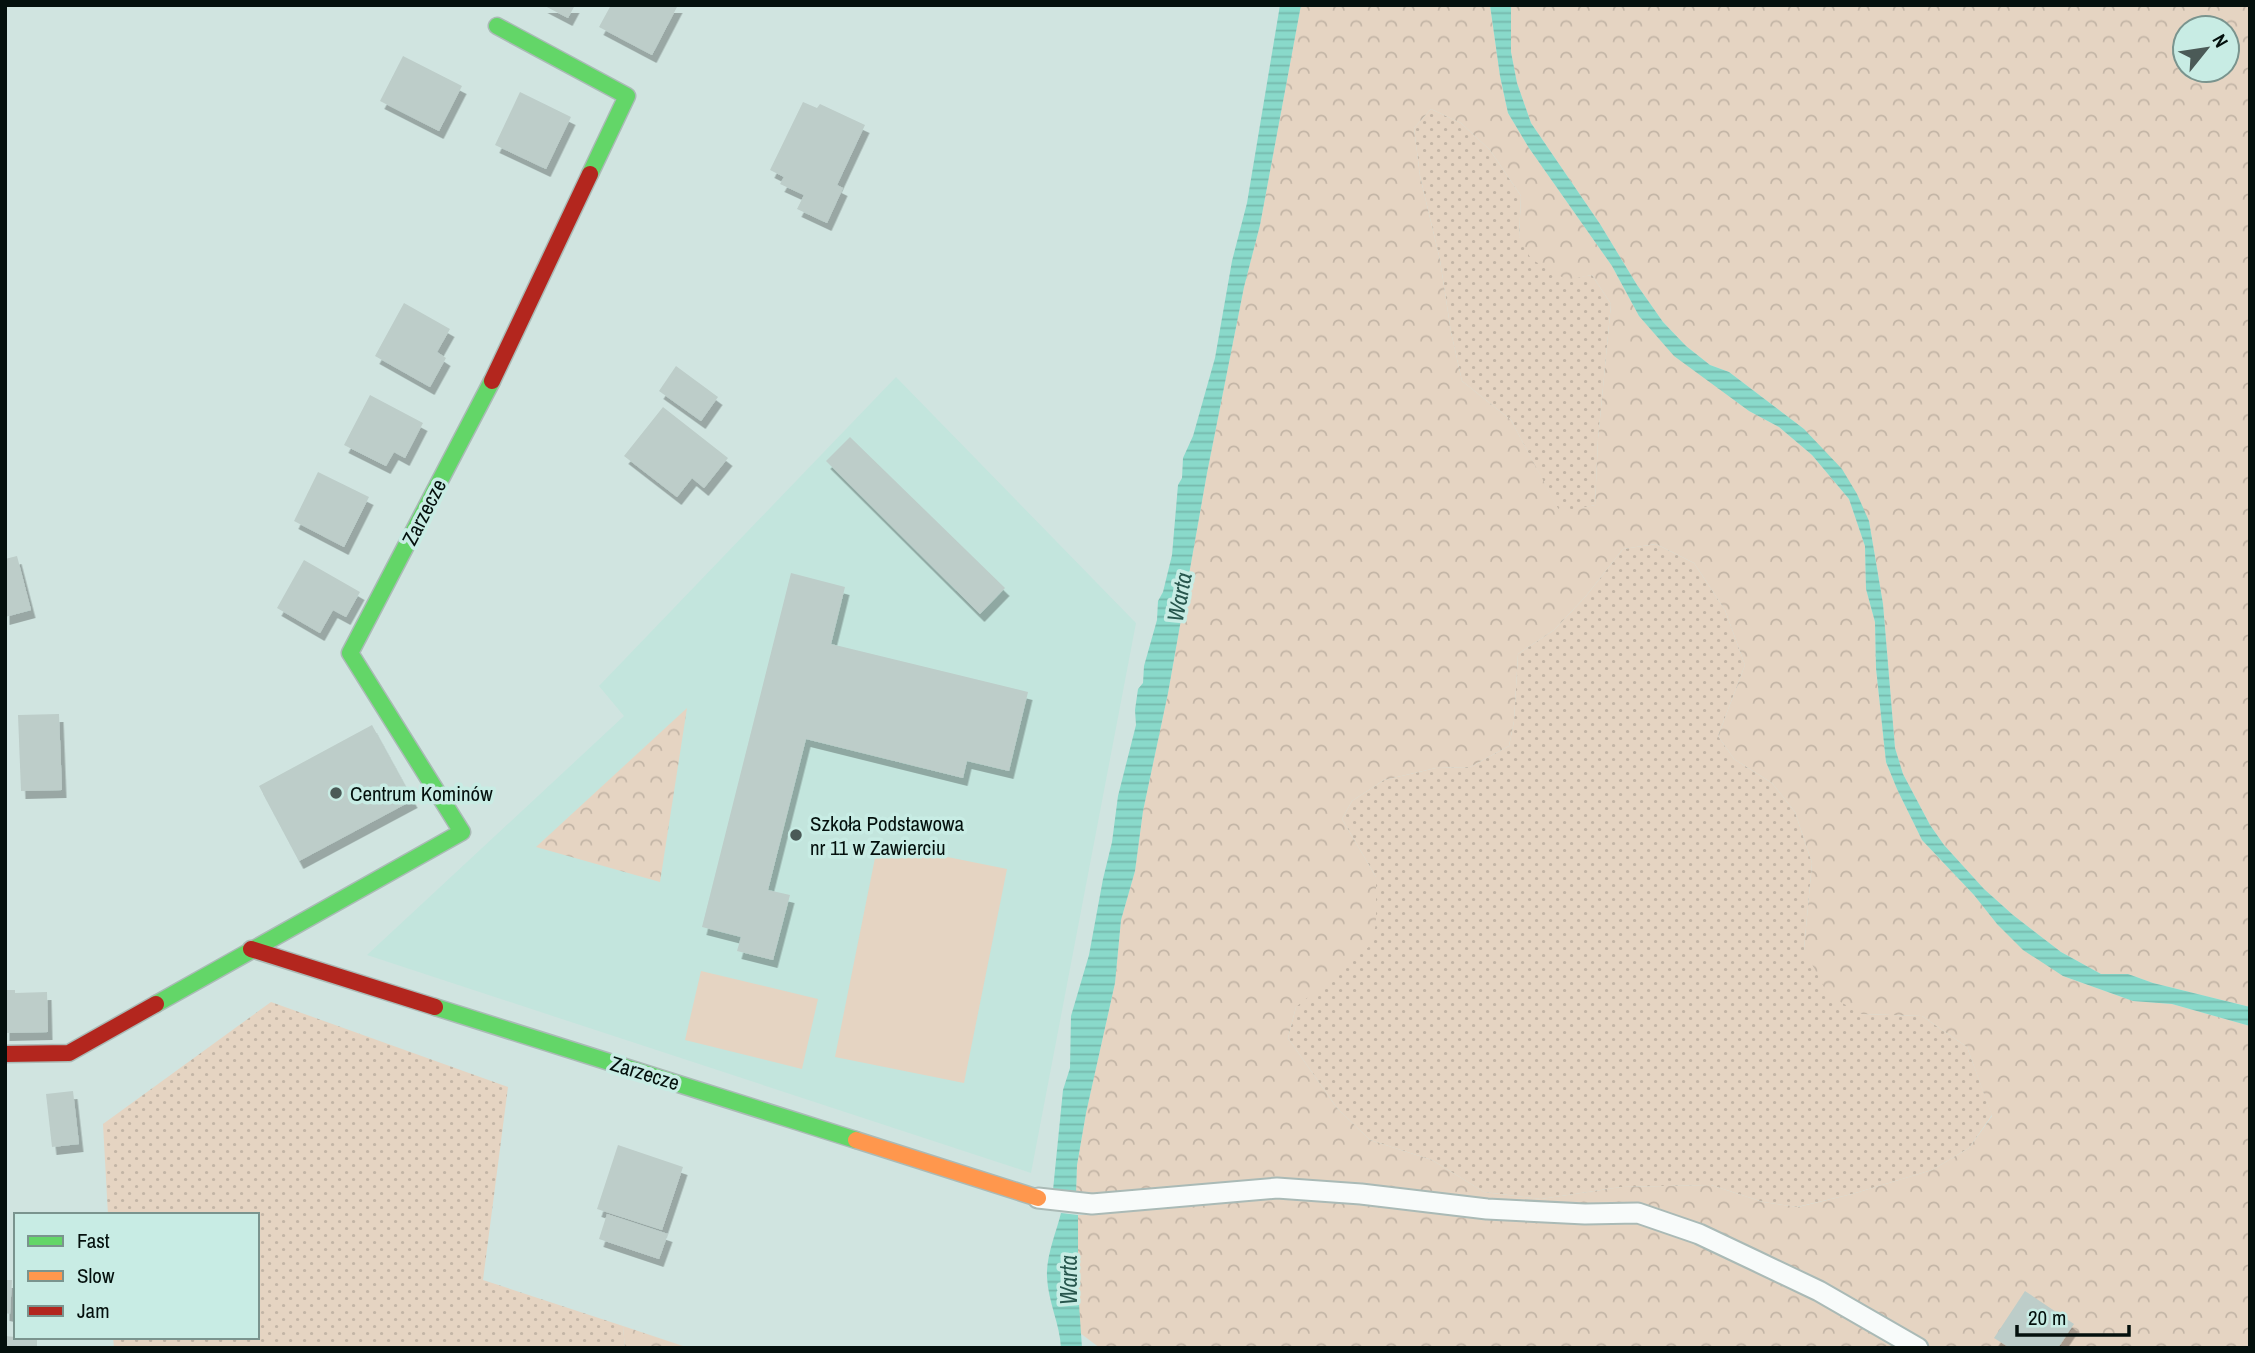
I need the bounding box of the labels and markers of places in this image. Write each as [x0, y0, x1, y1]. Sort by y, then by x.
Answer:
place label: Centrum Kominów [350, 779, 493, 808]
marker: Centrum Kominów [328, 785, 344, 801]
place label: Szkoła Podstawowa nr 11 w Zawierciu [810, 809, 965, 862]
marker: Szkoła Podstawowa nr 11 w Zawierciu [788, 827, 804, 843]

